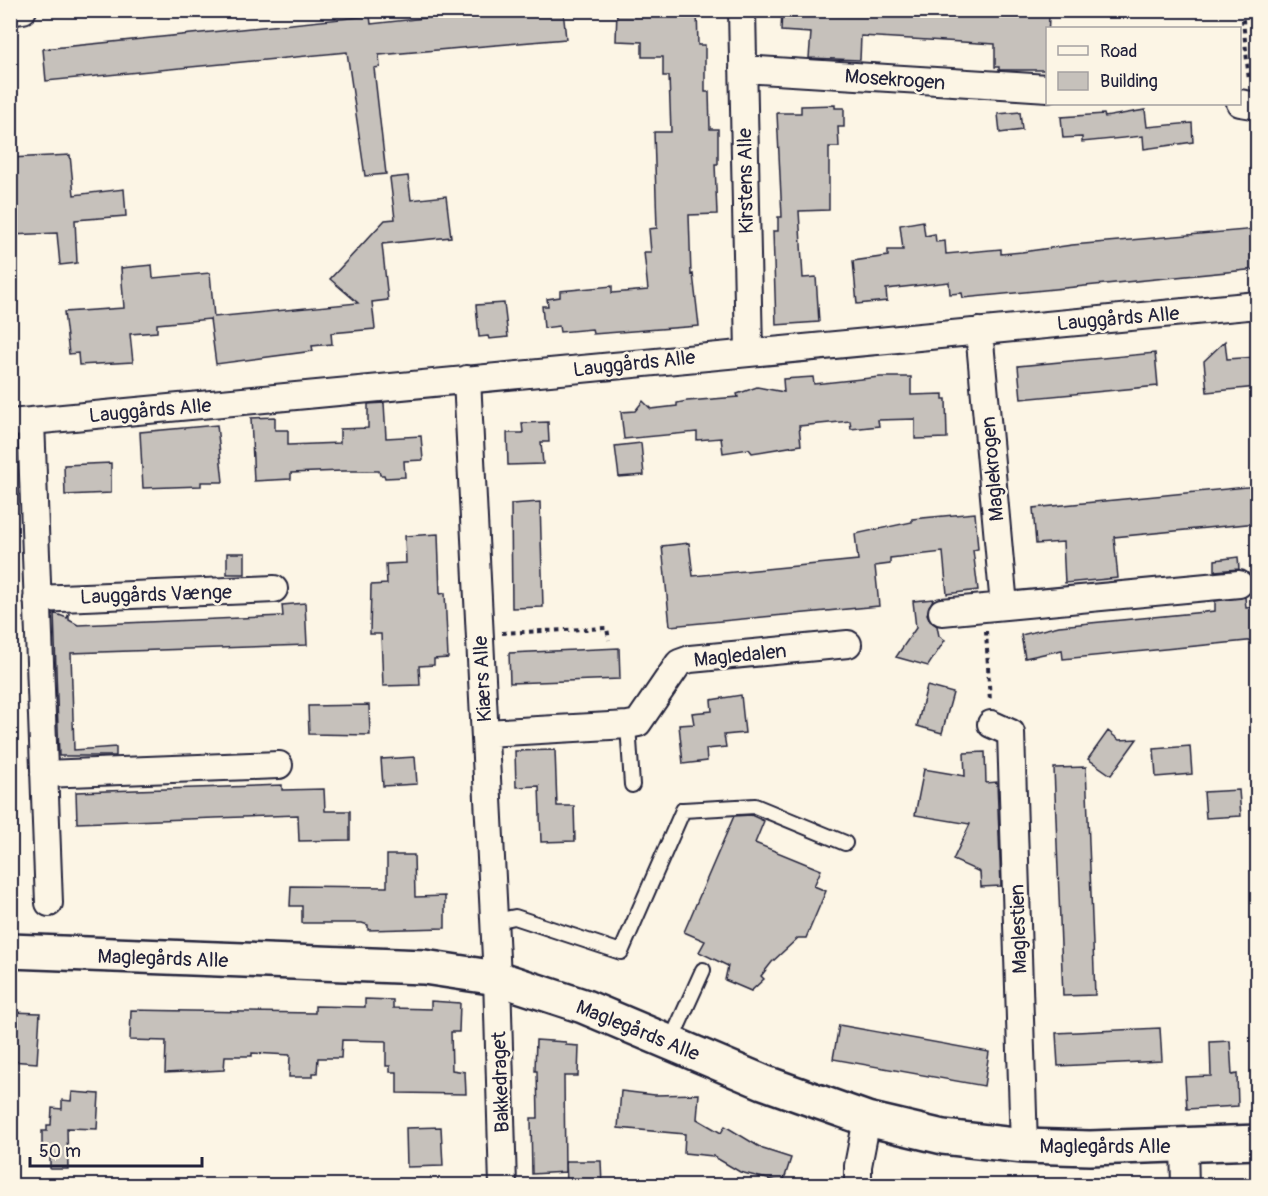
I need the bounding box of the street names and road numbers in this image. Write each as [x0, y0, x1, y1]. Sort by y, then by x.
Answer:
street label: Mosekrogen [844, 64, 946, 95]
street label: Kirstens Alle [732, 128, 759, 234]
street label: Lauggårds Alle [1056, 301, 1180, 336]
street label: Lauggårds Alle [572, 345, 697, 382]
street label: Lauggårds Alle [88, 393, 212, 428]
street label: Maglekrogen [975, 416, 1010, 522]
street label: Lauggårds Vænge [80, 579, 232, 610]
street label: Kiærs Alle [468, 635, 497, 723]
street label: Magledalen [692, 638, 788, 673]
street label: Maglestien [1004, 884, 1033, 974]
street label: Maglegårds Alle [97, 944, 229, 973]
street label: Maglegårds Alle [572, 994, 703, 1067]
street label: Bakkedraget [486, 1030, 515, 1133]
street label: Maglegårds Alle [1040, 1134, 1171, 1159]

